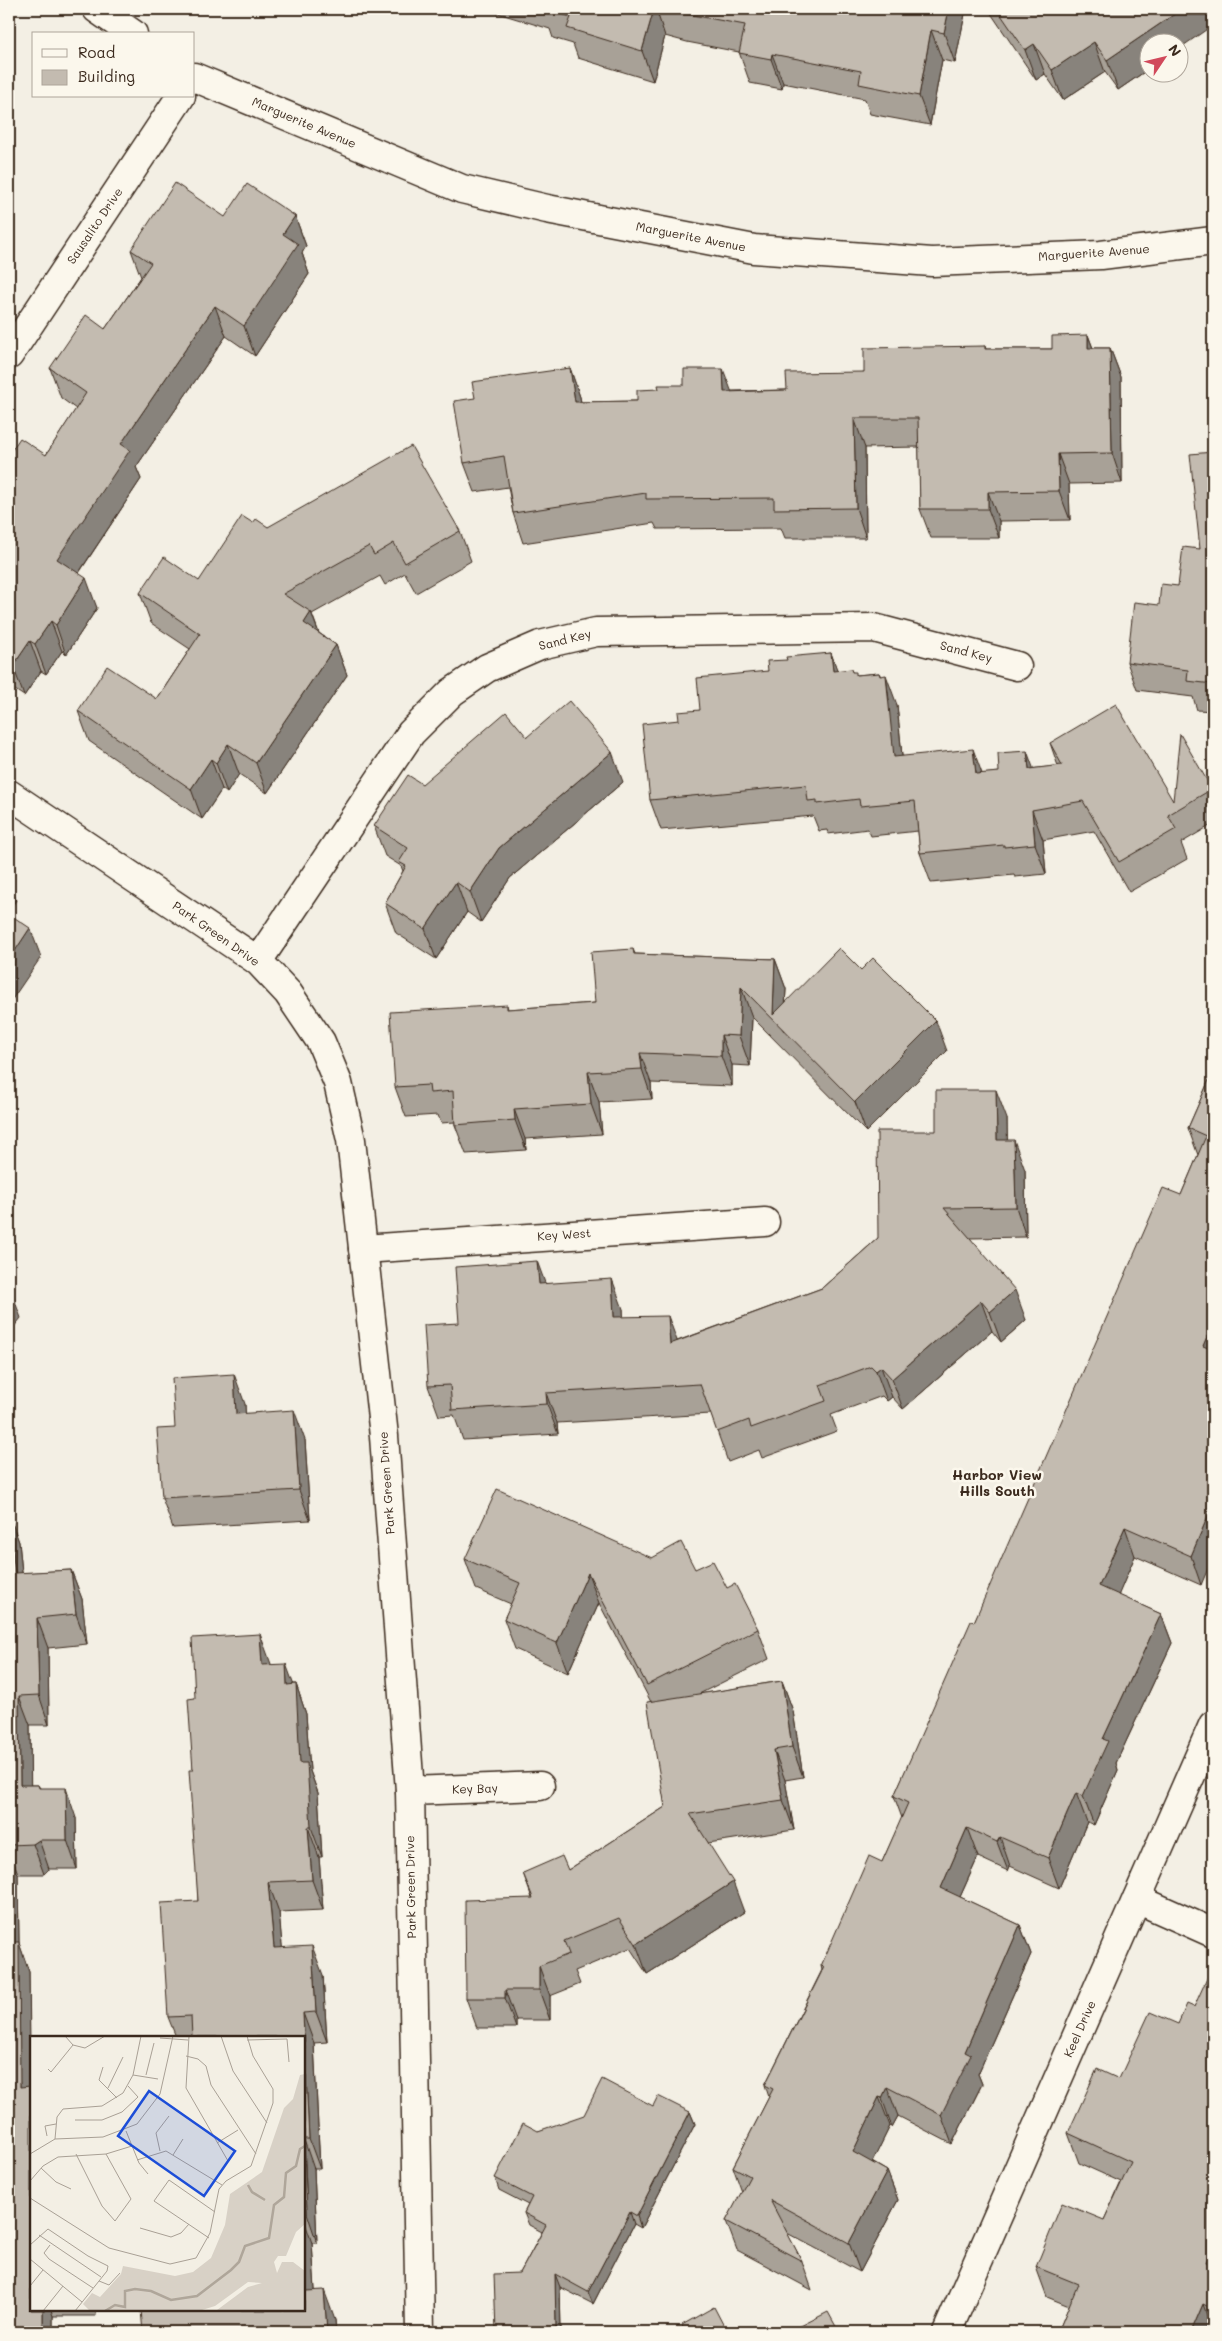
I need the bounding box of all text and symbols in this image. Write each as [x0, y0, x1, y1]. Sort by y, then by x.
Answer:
legend [32, 32, 195, 98]
north arrow [1140, 32, 1190, 82]
text: N [1164, 40, 1186, 60]
text: Road [78, 42, 115, 62]
text: Building [78, 66, 135, 86]
street label: Marguerite Avenue [250, 93, 359, 151]
street label: Sausalito Drive [63, 184, 126, 267]
street label: Marguerite Avenue [635, 218, 748, 255]
street label: Marguerite Avenue [1038, 240, 1150, 264]
street label: Sand Key [537, 625, 593, 653]
street label: Sand Key [938, 636, 994, 666]
street label: Park Green Drive [170, 897, 263, 969]
street label: Key West [536, 1224, 591, 1244]
street label: Park Green Drive [374, 1431, 398, 1535]
district label: Harbor View Hills South [952, 1465, 1042, 1500]
street label: Key Bay [452, 1779, 498, 1797]
street label: Park Green Drive [401, 1835, 419, 1939]
street label: Keel Drive [1059, 1998, 1099, 2060]
inset map [30, 2036, 305, 2311]

